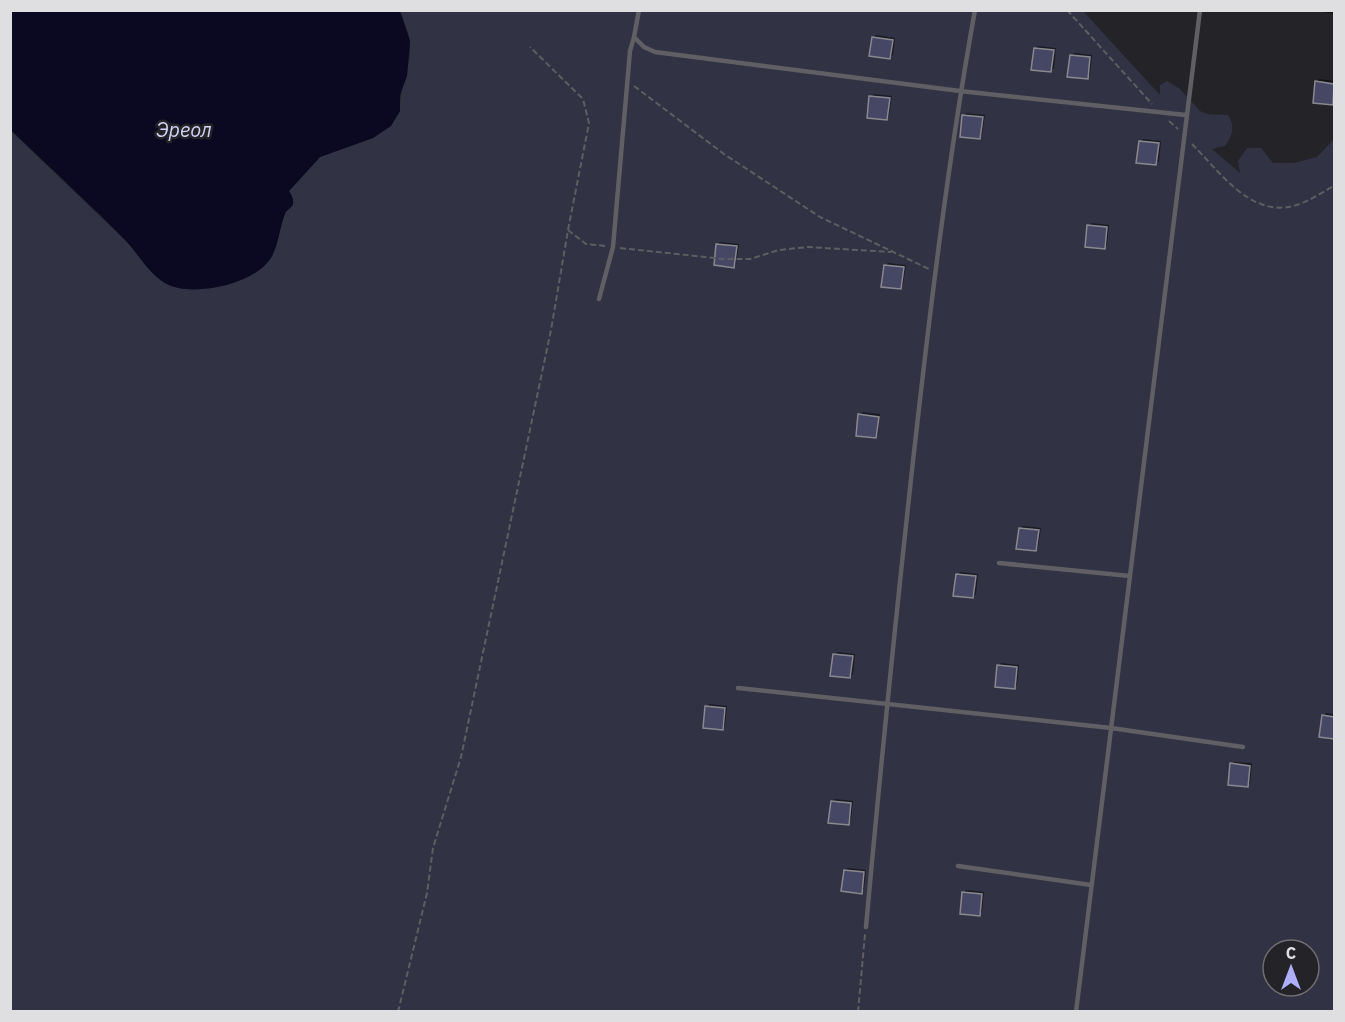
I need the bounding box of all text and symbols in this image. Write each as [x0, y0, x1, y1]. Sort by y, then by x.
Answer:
water label: Эреол [156, 116, 212, 143]
north arrow [1261, 938, 1321, 998]
text: С [1286, 943, 1296, 963]

